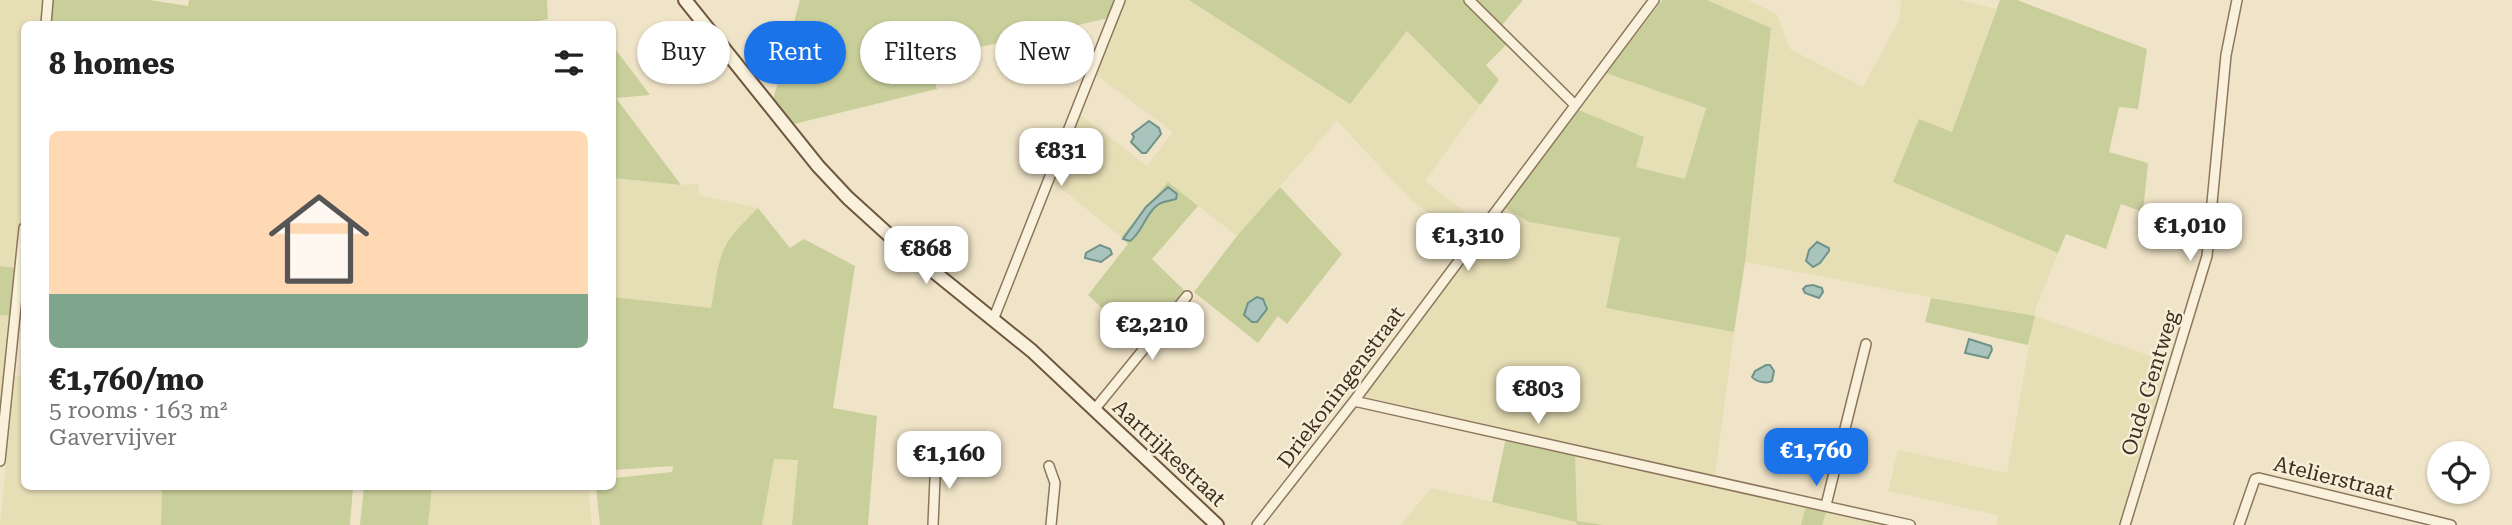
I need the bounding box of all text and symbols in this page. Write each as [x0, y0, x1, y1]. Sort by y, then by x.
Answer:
chip: Buy [637, 21, 730, 84]
chip: Rent [744, 21, 846, 84]
chip: Filters [860, 21, 981, 84]
chip: New [995, 21, 1094, 84]
icon: filters [550, 44, 588, 82]
text: 8 homes [49, 46, 175, 81]
pin: €831 [1020, 128, 1102, 188]
text: €831 [1035, 137, 1087, 164]
icon: home [256, 176, 382, 302]
pin: €1,010 [2133, 204, 2247, 263]
text: €1,010 [2154, 212, 2226, 239]
pin: €1,310 [1411, 214, 1525, 273]
text: €1,310 [1432, 222, 1504, 249]
pin: €868 [885, 226, 967, 286]
text: €868 [900, 235, 952, 262]
pin: €2,210 [1095, 302, 1209, 362]
street label: Driekoningenstraat [1273, 302, 1409, 472]
street label: Oude Gentweg [2117, 308, 2183, 458]
text: €2,210 [1116, 311, 1188, 338]
text: €1,760/mo [49, 362, 204, 397]
pin: €803 [1497, 366, 1579, 426]
text: €803 [1512, 375, 1564, 402]
street label: Aartrijkestraat [1108, 395, 1230, 511]
text: 5 rooms · 163 m² [49, 397, 227, 424]
text: Gavervijver [49, 424, 177, 451]
pin: €1,760 [1759, 428, 1873, 488]
pin: €1,160 [892, 432, 1006, 491]
text: €1,760 [1780, 437, 1852, 464]
text: €1,160 [913, 440, 985, 467]
map controls [2427, 441, 2490, 504]
button: locate [2427, 441, 2490, 504]
street label: Atelierstraat [2271, 451, 2397, 505]

